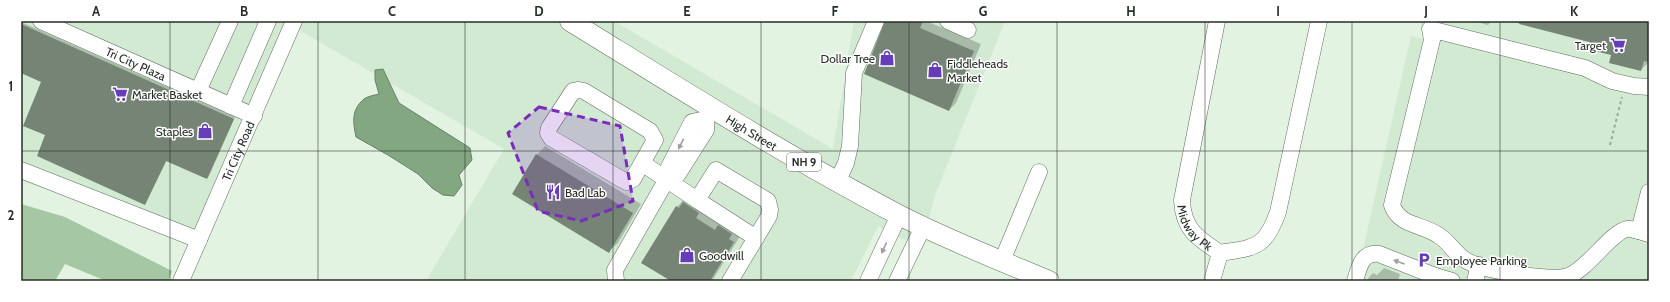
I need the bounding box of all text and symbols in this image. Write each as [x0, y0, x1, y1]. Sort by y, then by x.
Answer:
text: A [92, 3, 101, 19]
text: B [240, 3, 248, 19]
text: C [388, 3, 396, 19]
text: D [534, 3, 544, 19]
text: E [683, 3, 691, 19]
text: F [832, 3, 839, 19]
text: G [979, 3, 988, 19]
text: H [1126, 3, 1136, 19]
text: I [1276, 3, 1280, 19]
text: J [1423, 3, 1428, 19]
text: K [1570, 3, 1579, 19]
supermarket icon: Target [1609, 36, 1627, 54]
place label: Target [1575, 38, 1606, 53]
street label: Tri City Plaza [104, 43, 169, 83]
shop icon: Dollar Tree [878, 49, 896, 67]
place label: Dollar Tree [821, 51, 875, 66]
place label: Fiddleheads Market [947, 56, 1008, 85]
shop icon: Fiddleheads Market [926, 61, 944, 79]
text: 1 [9, 78, 13, 94]
supermarket icon: Market Basket [111, 85, 129, 103]
place label: Market Basket [132, 87, 202, 102]
street label: High Street [723, 111, 780, 153]
street label: Tri City Road [218, 119, 257, 183]
shop icon: Staples [196, 122, 214, 140]
place label: Staples [156, 124, 193, 139]
one-way arrow [677, 138, 684, 149]
road number: NH 9 [787, 153, 821, 171]
restaurant icon: Bad Lab [544, 183, 562, 201]
place label: Bad Lab [565, 185, 606, 200]
street label: Midway Pk [1175, 203, 1216, 254]
text: 2 [8, 207, 15, 223]
one-way arrow [881, 242, 887, 254]
shop icon: Goodwill [678, 246, 696, 264]
place label: Goodwill [699, 248, 744, 263]
parking icon: Employee Parking [1415, 251, 1433, 269]
place label: Employee Parking [1436, 253, 1528, 268]
one-way arrow [1393, 258, 1405, 264]

